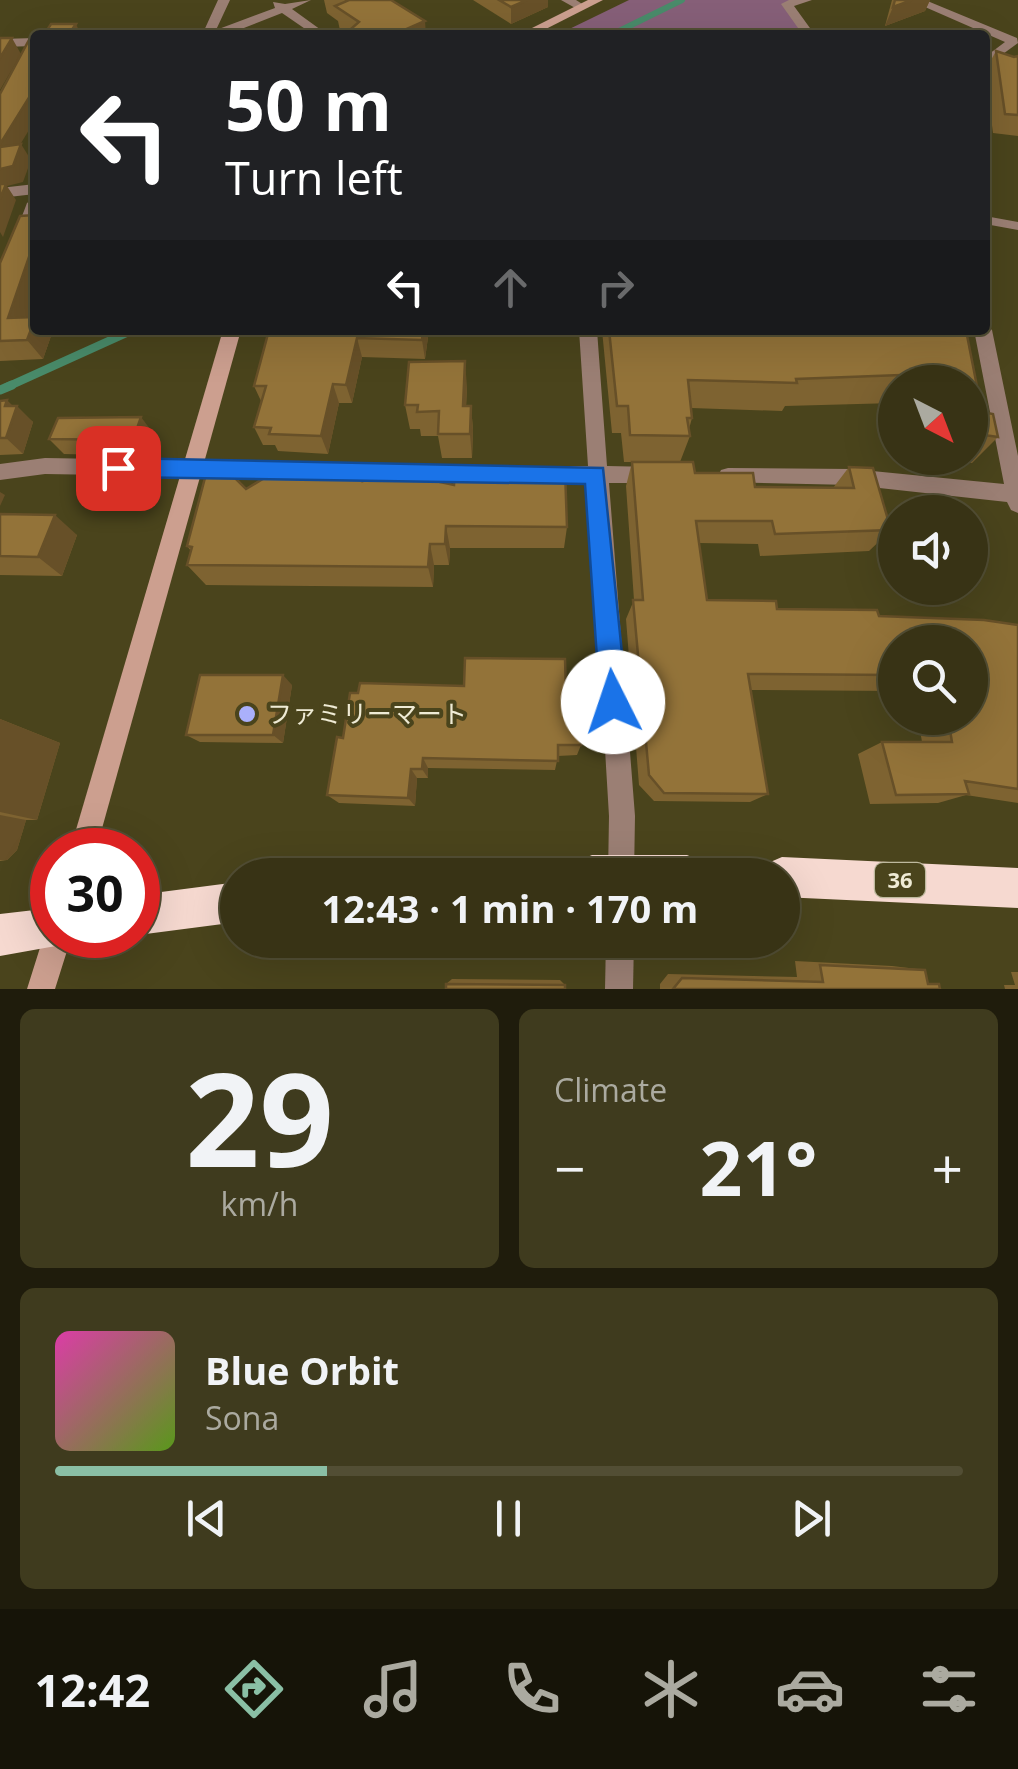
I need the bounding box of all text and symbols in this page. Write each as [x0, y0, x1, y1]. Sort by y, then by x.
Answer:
text: 50 m [225, 56, 392, 152]
icon: left [60, 70, 190, 200]
text: Turn left [225, 147, 403, 208]
icon: left [378, 260, 433, 315]
icon: ahead [483, 260, 538, 315]
icon: right [588, 260, 643, 315]
north arrow [878, 365, 988, 475]
map controls [878, 365, 988, 735]
pin [76, 426, 161, 511]
icon: arrive [91, 441, 146, 496]
button: sound [878, 495, 988, 605]
button: search [878, 625, 988, 735]
position arrow [561, 650, 665, 754]
place label: ファミリーマート [267, 696, 467, 730]
marker: ファミリーマート [236, 703, 258, 725]
speed limit sign: 30 [30, 828, 160, 958]
road number: 36 [875, 863, 925, 897]
text: 12:43 · 1 min · 170 m [322, 882, 698, 934]
text: 29 [185, 1028, 334, 1205]
text: Climate [554, 1068, 667, 1111]
text: 21° [700, 1116, 817, 1218]
text: − [554, 1130, 585, 1205]
text: + [932, 1130, 963, 1205]
text: km/h [221, 1182, 298, 1225]
text: Blue Orbit [205, 1344, 399, 1396]
text: Sona [205, 1396, 279, 1439]
icon: previous [179, 1491, 234, 1546]
icon: pause [481, 1491, 536, 1546]
icon: next [784, 1491, 839, 1546]
icon: directions [219, 1654, 289, 1724]
icon: music [358, 1654, 428, 1724]
icon: phone [497, 1654, 567, 1724]
icon: climate [636, 1654, 706, 1724]
icon: car [775, 1654, 845, 1724]
icon: filters [914, 1654, 984, 1724]
text: 12:42 [34, 1659, 150, 1720]

